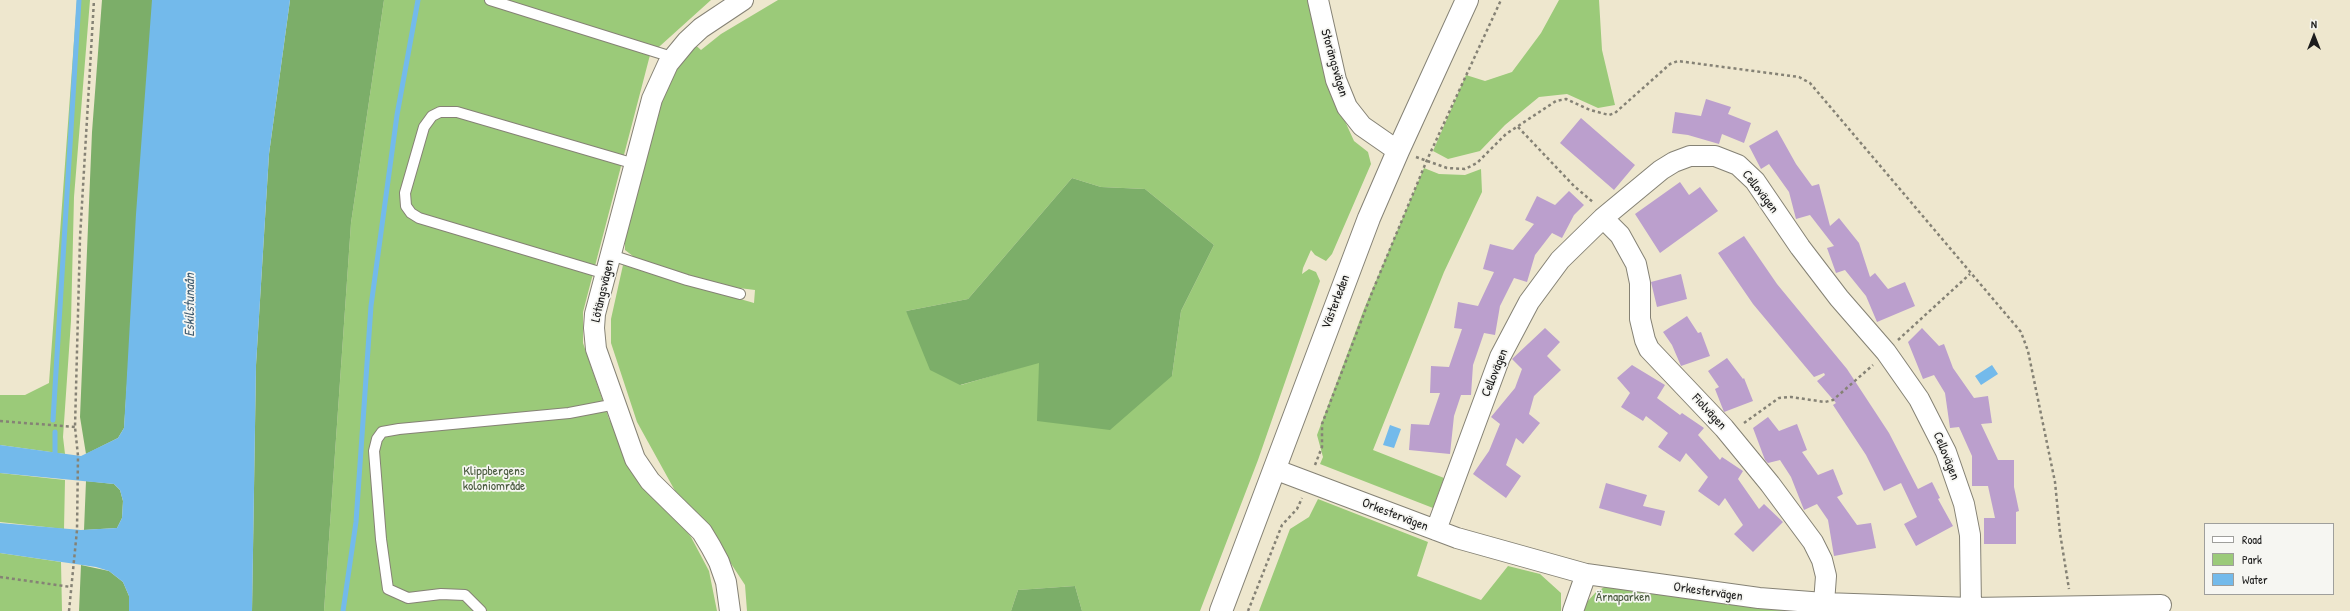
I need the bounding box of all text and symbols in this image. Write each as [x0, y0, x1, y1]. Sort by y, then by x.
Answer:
north arrow [2294, 16, 2334, 56]
text: N [2311, 17, 2317, 31]
street label: Storängsvägen [1317, 27, 1351, 99]
street label: Cellovägen [1738, 167, 1782, 217]
street label: Lötängsvägen [588, 258, 618, 324]
water label: Eskilstunaån [182, 273, 198, 337]
street label: Västerleden [1319, 273, 1353, 331]
street label: Cellovägen [1478, 347, 1512, 399]
street label: Fiolvägen [1688, 391, 1730, 433]
street label: Cellovägen [1929, 430, 1963, 482]
park label: Klippbergens koloniområde [463, 464, 525, 495]
street label: Orkestervägen [1360, 495, 1430, 535]
legend [2204, 523, 2334, 595]
text: Road [2242, 531, 2262, 548]
text: Park [2242, 551, 2262, 568]
text: Water [2242, 571, 2268, 588]
street label: Orkestervägen [1672, 579, 1744, 605]
park label: Ärnaparken [1596, 590, 1650, 606]

